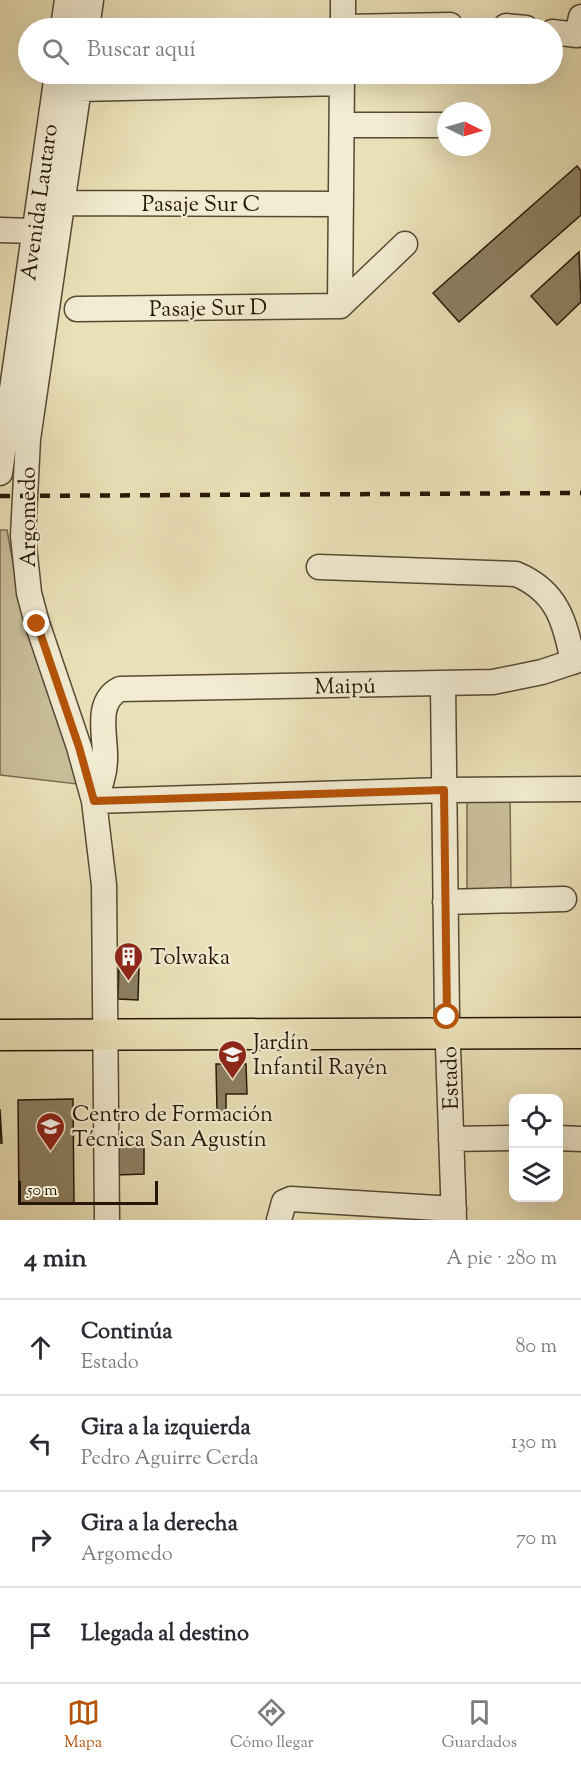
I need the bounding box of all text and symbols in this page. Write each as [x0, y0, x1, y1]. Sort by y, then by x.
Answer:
search box [18, 18, 563, 84]
icon: search [39, 35, 72, 68]
text: Buscar aquí [87, 35, 196, 67]
north arrow [437, 102, 491, 156]
street label: Avenida Lautaro [14, 122, 68, 283]
street label: Pasaje Sur C [142, 190, 260, 222]
street label: Pasaje Sur D [149, 293, 267, 327]
street label: Argomedo [14, 467, 46, 567]
route end [23, 610, 49, 636]
street label: Maipú [314, 671, 376, 705]
building icon: Tolwaka [113, 940, 145, 982]
place label: Tolwaka [150, 943, 230, 975]
route start [433, 1003, 459, 1029]
place label: Jardín Infantil Rayén [252, 1028, 388, 1085]
school or university icon: Jardín Infantil Rayén [216, 1038, 248, 1080]
street label: Estado [435, 1046, 469, 1110]
map controls [509, 1094, 563, 1202]
button: locate [509, 1094, 563, 1148]
place label: Centro de Formación Técnica San Agustín [72, 1100, 273, 1157]
school or university icon: Centro de Formación Técnica San Agustín [35, 1110, 67, 1152]
button: layers [509, 1148, 563, 1202]
scale bar [18, 1178, 158, 1206]
text: 50 m [27, 1180, 58, 1203]
text: 4 min [24, 1241, 87, 1278]
text: A pie · 280 m [446, 1245, 557, 1274]
text: Continúa [81, 1317, 172, 1349]
icon: ahead [24, 1331, 57, 1364]
text: 80 m [516, 1333, 557, 1362]
text: Estado [81, 1349, 139, 1378]
text: Gira a la izquierda [81, 1413, 251, 1445]
icon: left [24, 1427, 57, 1460]
text: 130 m [511, 1429, 557, 1458]
text: Pedro Aguirre Cerda [81, 1445, 259, 1474]
text: Gira a la derecha [81, 1509, 238, 1541]
icon: right [24, 1523, 57, 1556]
text: 70 m [516, 1525, 557, 1554]
text: Argomedo [81, 1541, 173, 1570]
icon: arrive [24, 1619, 57, 1652]
text: Llegada al destino [81, 1619, 249, 1651]
tab: Mapa [64, 1696, 102, 1755]
tab: Cómo llegar [230, 1696, 314, 1755]
tab: Guardados [441, 1696, 517, 1755]

